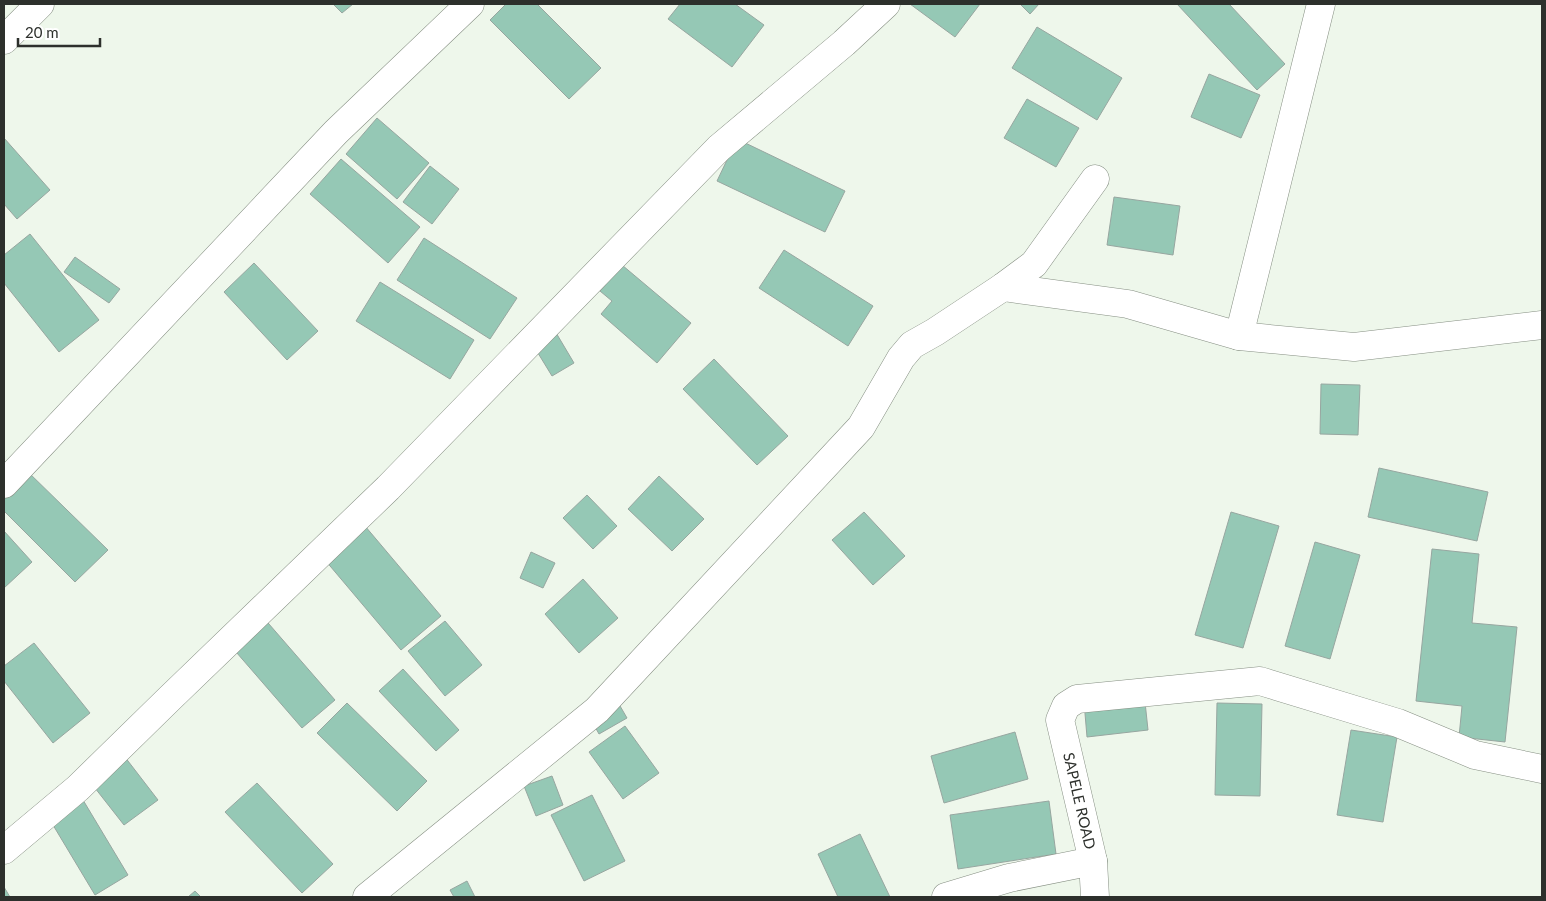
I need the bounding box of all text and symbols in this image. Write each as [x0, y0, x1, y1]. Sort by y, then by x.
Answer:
scale bar [18, 15, 100, 47]
text: 20 m [25, 23, 59, 41]
street label: SAPELE ROAD [1060, 751, 1100, 851]

